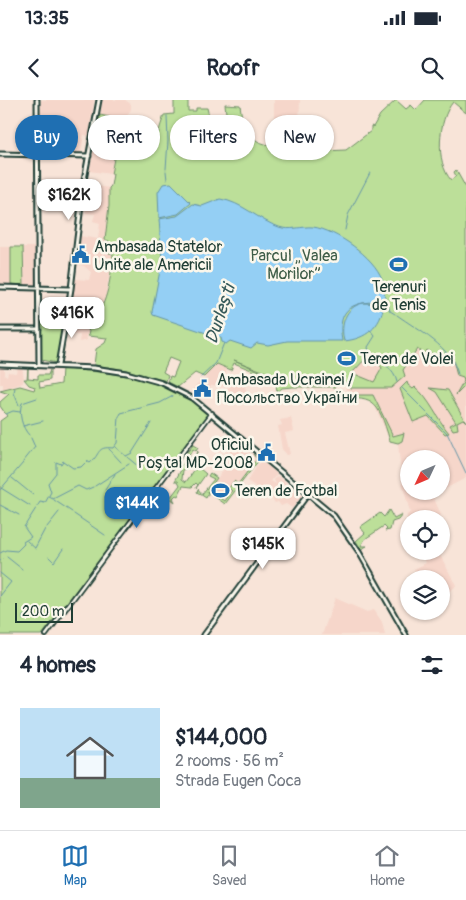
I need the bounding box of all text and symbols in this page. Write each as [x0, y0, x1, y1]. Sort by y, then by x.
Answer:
text: 13:35 [25, 6, 69, 30]
icon: back [20, 54, 48, 82]
text: Roofr [206, 54, 260, 82]
icon: search [418, 54, 446, 82]
chip: Buy [15, 115, 78, 160]
chip: Rent [88, 115, 160, 160]
chip: Filters [170, 115, 255, 160]
chip: New [265, 115, 334, 160]
pin: $162K [34, 178, 104, 221]
text: $162K [48, 185, 90, 205]
place label: Ambasada Statelor Unite ale Americii [94, 237, 222, 275]
public building icon: Ambasada Statelor Unite ale Americii [70, 245, 90, 265]
park label: Parcul „Valea Morilor” [250, 246, 338, 284]
sports icon: Terenuri de Tenis [389, 255, 409, 275]
place label: Terenuri de Tenis [372, 277, 426, 315]
water label: Durlești [200, 279, 242, 347]
pin: $416K [37, 296, 107, 339]
text: $416K [50, 303, 94, 323]
sports icon: Teren de Volei [336, 348, 356, 368]
place label: Teren de Volei [360, 349, 454, 369]
place label: Ambasada Ucrainei / Посольство України [217, 370, 357, 408]
public building icon: Ambasada Ucrainei / Посольство України [193, 378, 213, 398]
place label: Oficiul Poștal MD-2008 [138, 435, 253, 473]
public building icon: Oficiul Poștal MD-2008 [257, 443, 277, 463]
north arrow [400, 450, 450, 500]
map controls [400, 450, 450, 620]
sports icon: Teren de Fotbal [210, 480, 230, 500]
place label: Teren de Fotbal [234, 481, 338, 501]
pin: $144K [102, 486, 172, 529]
text: $144K [115, 493, 159, 513]
button: locate [400, 510, 450, 560]
pin: $145K [228, 528, 298, 570]
text: $145K [242, 534, 284, 554]
button: layers [400, 570, 450, 620]
scale bar [15, 600, 72, 623]
text: 200 m [22, 603, 64, 620]
icon: filters [418, 651, 446, 679]
text: 4 homes [20, 652, 96, 679]
text: $144,000 [175, 724, 267, 751]
icon: home [60, 728, 120, 788]
text: 2 rooms · 56 m² [175, 751, 284, 771]
text: Strada Eugen Coca [175, 771, 301, 791]
tab: Map [61, 842, 89, 889]
tab: Saved [212, 842, 247, 889]
tab: Home [369, 842, 405, 889]

